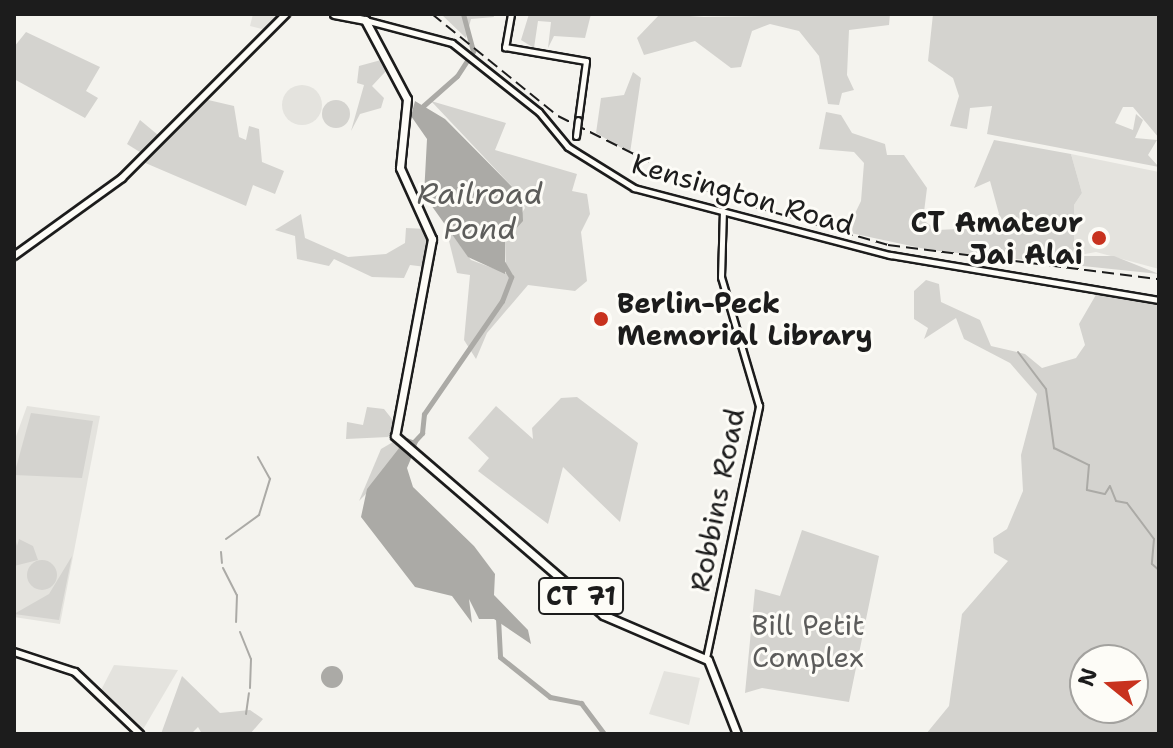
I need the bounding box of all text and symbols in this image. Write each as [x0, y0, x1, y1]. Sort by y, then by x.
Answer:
street label: Kensington Road [628, 146, 858, 242]
water label: Railroad Pond [417, 176, 543, 246]
place label: CT Amateur Jai Alai [911, 205, 1083, 271]
marker: CT Amateur Jai Alai [1090, 229, 1108, 247]
place label: Berlin-Peck Memorial Library [617, 286, 873, 352]
marker: Berlin-Peck Memorial Library [592, 310, 610, 328]
street label: Robbins Road [683, 405, 751, 595]
road number: CT 71 [537, 574, 625, 618]
park label: Bill Petit Complex [752, 608, 864, 674]
north arrow [1069, 644, 1149, 724]
text: N [1071, 664, 1104, 690]

